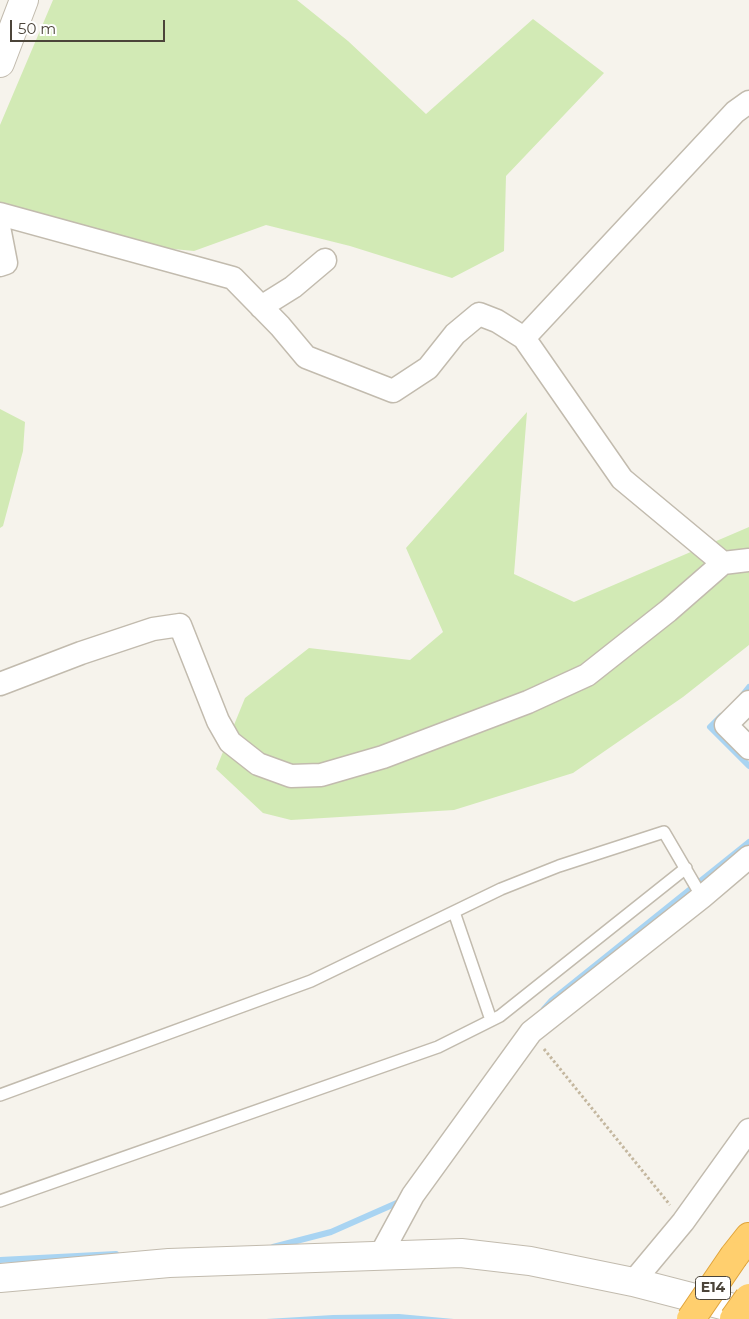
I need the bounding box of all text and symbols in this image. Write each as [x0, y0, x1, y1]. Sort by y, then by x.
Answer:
scale bar [12, 10, 168, 42]
text: 50 m [18, 19, 56, 38]
road number: E14 [696, 1276, 730, 1300]

